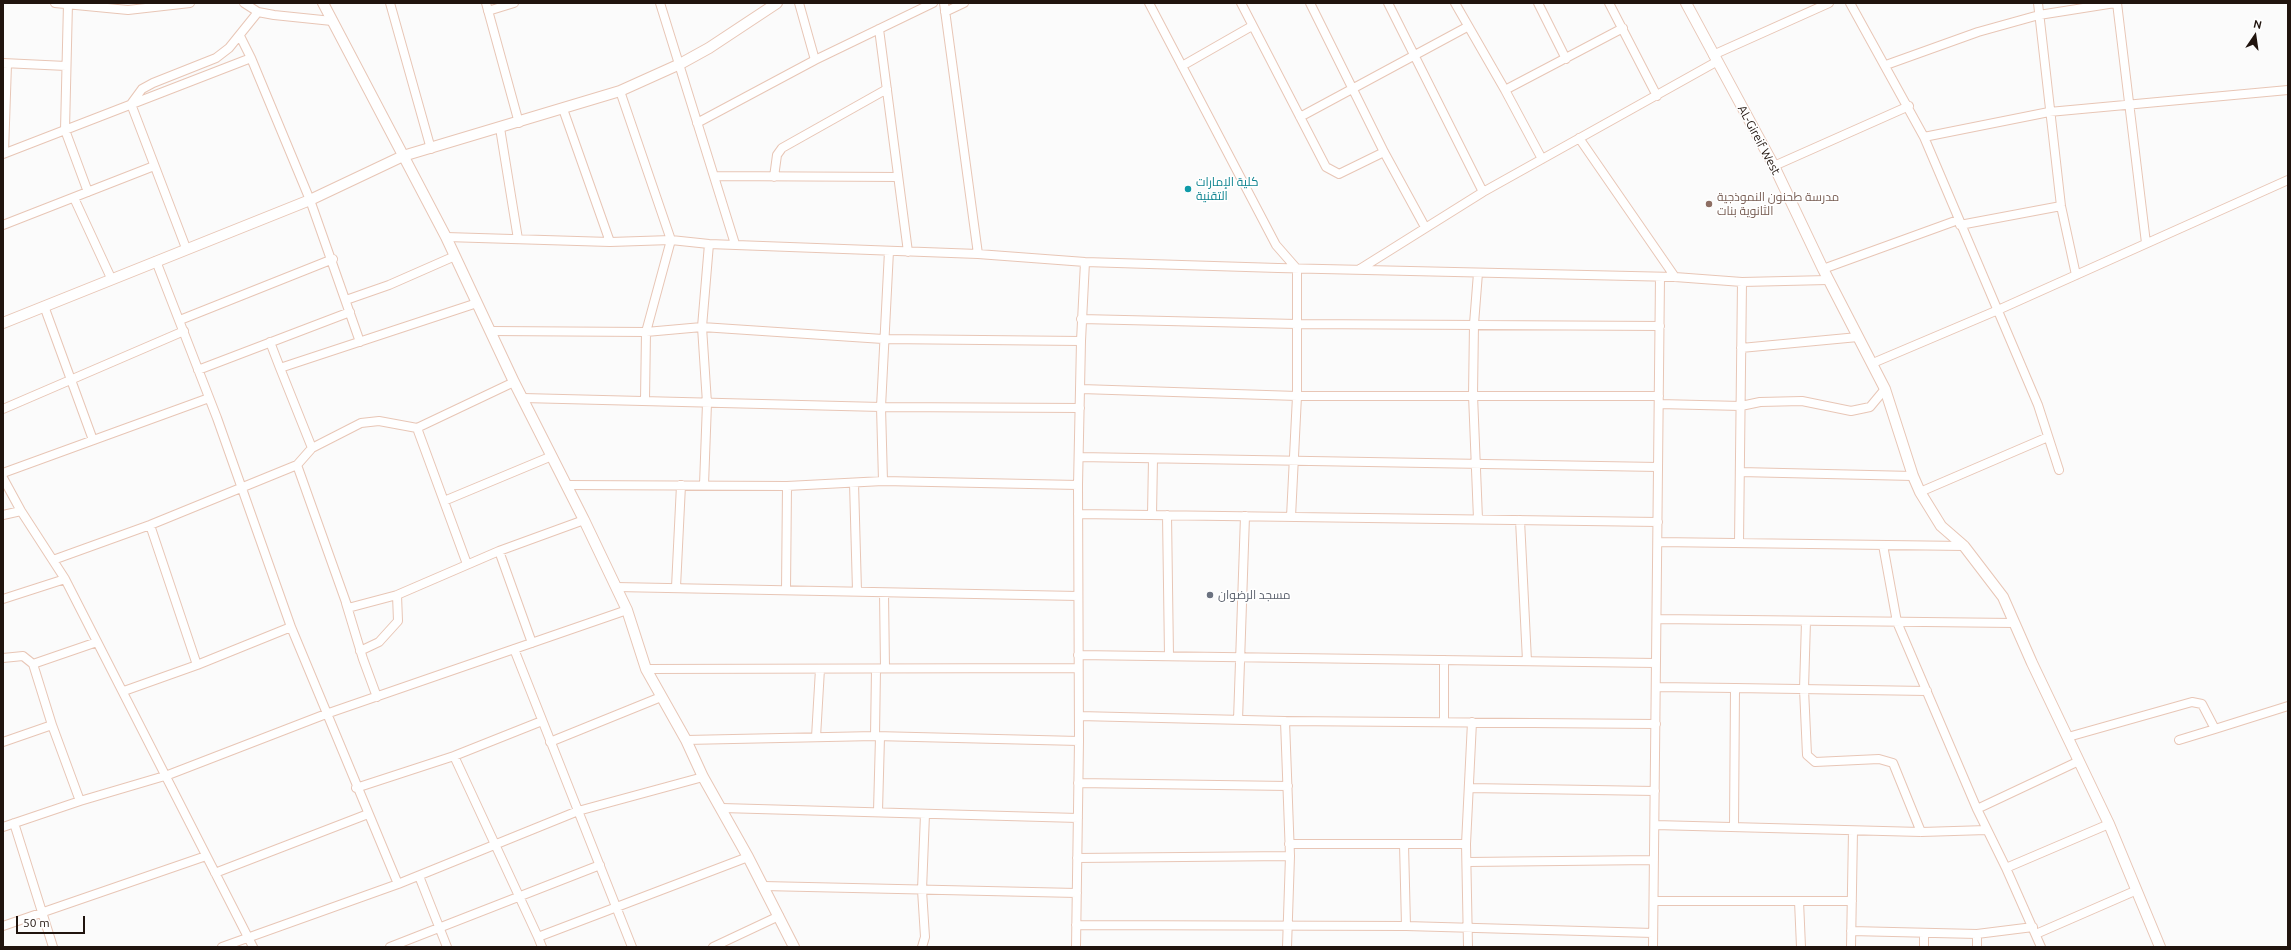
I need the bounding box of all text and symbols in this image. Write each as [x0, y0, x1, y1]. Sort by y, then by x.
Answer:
north arrow [2235, 16, 2275, 56]
text: N [2252, 18, 2263, 31]
street label: AL-Gireif West [1735, 103, 1783, 177]
place label: كلية الإمارات التقنية [1196, 175, 1258, 203]
marker: كلية الإمارات التقنية [1183, 184, 1193, 194]
place label: مدرسة طحنون النموذجية الثانوية بنات [1717, 190, 1839, 218]
marker: مدرسة طحنون النموذجية الثانوية بنات [1704, 199, 1714, 209]
place label: مسجد الرضوان [1218, 588, 1291, 602]
marker: مسجد الرضوان [1205, 590, 1215, 600]
scale bar [18, 908, 87, 934]
text: 50 m [23, 916, 50, 929]

